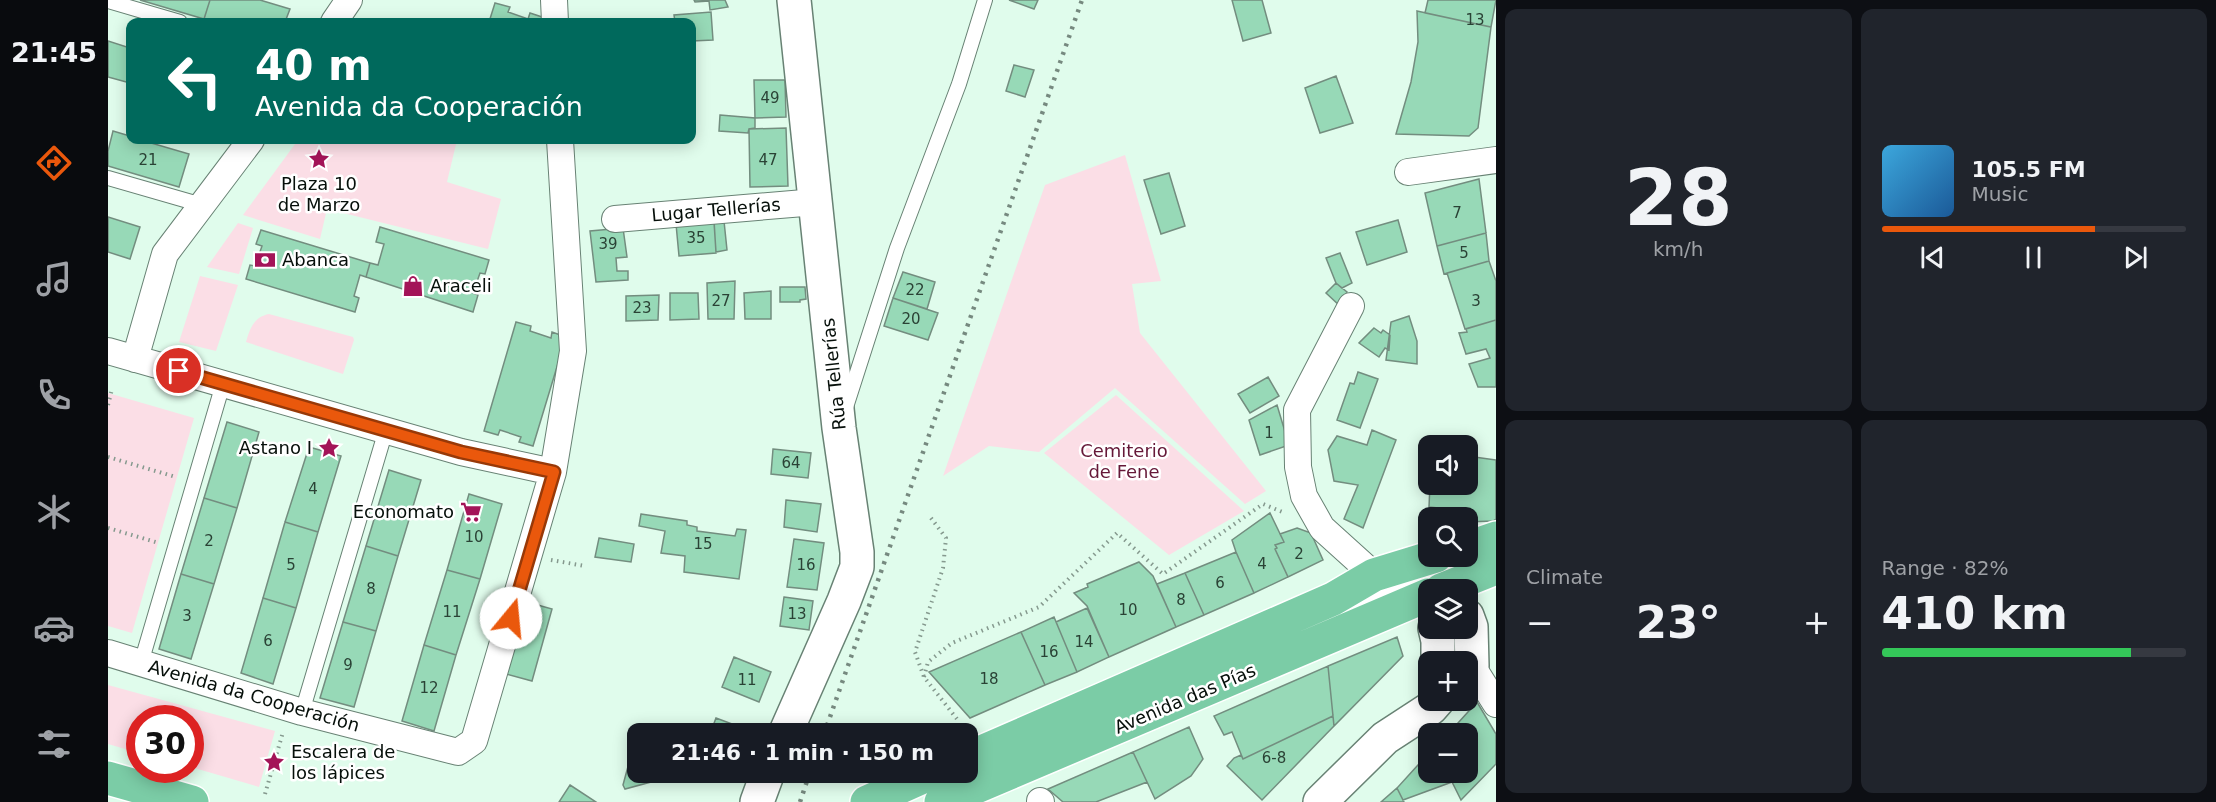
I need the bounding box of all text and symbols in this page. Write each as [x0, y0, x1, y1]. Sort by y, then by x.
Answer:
house number: 13 [1465, 11, 1485, 29]
text: 21:45 [11, 37, 97, 68]
text: 40 m [255, 41, 372, 90]
icon: left [156, 42, 234, 120]
house number: 49 [760, 89, 780, 107]
text: Avenida da Cooperación [255, 91, 583, 122]
icon: directions [33, 142, 75, 184]
place icon: Plaza 10 de Marzo [307, 147, 331, 171]
house number: 21 [138, 151, 158, 169]
house number: 47 [758, 151, 778, 169]
text: 28 [1624, 153, 1733, 243]
text: 105.5 FM [1972, 157, 2086, 182]
place label: Plaza 10 de Marzo [278, 173, 360, 215]
text: Music [1972, 182, 2028, 206]
street label: Lugar Tellerías [650, 193, 781, 226]
house number: 7 [1452, 204, 1462, 222]
house number: 35 [686, 229, 706, 247]
house number: 39 [598, 235, 618, 253]
text: km/h [1653, 237, 1703, 261]
icon: previous [1916, 241, 1949, 274]
icon: pause [2017, 241, 2050, 274]
icon: next [2119, 241, 2152, 274]
house number: 5 [1459, 244, 1469, 262]
bank icon: Abanca [253, 248, 277, 272]
place label: Abanca [282, 249, 349, 270]
icon: music [33, 258, 75, 300]
shop icon: Araceli [401, 274, 425, 298]
place label: Araceli [430, 275, 492, 296]
house number: 22 [905, 281, 925, 299]
house number: 27 [711, 292, 731, 310]
house number: 3 [1471, 292, 1481, 310]
house number: 23 [632, 299, 652, 317]
house number: 20 [901, 310, 921, 328]
street label: Rúa Tellerías [817, 317, 850, 431]
pin [153, 345, 204, 396]
icon: arrive [162, 354, 195, 387]
icon: phone [33, 374, 75, 416]
house number: 1 [1264, 424, 1274, 442]
map controls [1418, 435, 1478, 783]
button: sound [1418, 435, 1478, 495]
place icon: Astano I [317, 436, 341, 460]
place label: Astano I [239, 437, 312, 458]
park label: Cemiterio de Fene [1080, 440, 1168, 482]
house number: 64 [781, 454, 801, 472]
house number: 4 [308, 480, 318, 498]
icon: climate [33, 491, 75, 533]
supermarket icon: Economato [459, 500, 483, 524]
place label: Economato [353, 501, 454, 522]
button: search [1418, 507, 1478, 567]
house number: 10 [464, 528, 484, 546]
house number: 2 [204, 532, 214, 550]
house number: 15 [693, 535, 713, 553]
house number: 2 [1294, 545, 1304, 563]
house number: 4 [1257, 555, 1267, 573]
house number: 5 [286, 556, 296, 574]
house number: 16 [796, 556, 816, 574]
text: Range · 82% [1882, 556, 2008, 580]
text: Climate [1526, 565, 1603, 589]
house number: 6 [1215, 574, 1225, 592]
button: layers [1418, 579, 1478, 639]
house number: 8 [366, 580, 376, 598]
position arrow [479, 586, 543, 650]
text: 410 km [1882, 587, 2068, 640]
house number: 8 [1176, 591, 1186, 609]
text: 23° [1636, 596, 1721, 649]
house number: 10 [1118, 601, 1138, 619]
house number: 11 [442, 603, 462, 621]
text: − [1526, 603, 1554, 642]
text: + [1803, 603, 1831, 642]
house number: 13 [787, 605, 807, 623]
icon: car [33, 607, 75, 649]
house number: 3 [182, 607, 192, 625]
house number: 6 [263, 632, 273, 650]
house number: 14 [1074, 633, 1094, 651]
house number: 16 [1039, 643, 1059, 661]
button: + [1418, 651, 1478, 711]
street label: Avenida da Cooperación [146, 655, 362, 736]
house number: 9 [343, 656, 353, 674]
street label: Avenida das Pías [1111, 659, 1259, 738]
house number: 18 [979, 670, 999, 688]
house number: 11 [737, 671, 757, 689]
house number: 12 [419, 679, 439, 697]
speed limit sign: 30 [126, 705, 204, 783]
icon: filters [33, 723, 75, 765]
button: − [1418, 723, 1478, 783]
text: 21:46 · 1 min · 150 m [671, 740, 934, 765]
place label: Escalera de los lápices [291, 741, 395, 783]
house number: 6-8 [1262, 749, 1286, 767]
place icon: Escalera de los lápices [262, 750, 286, 774]

